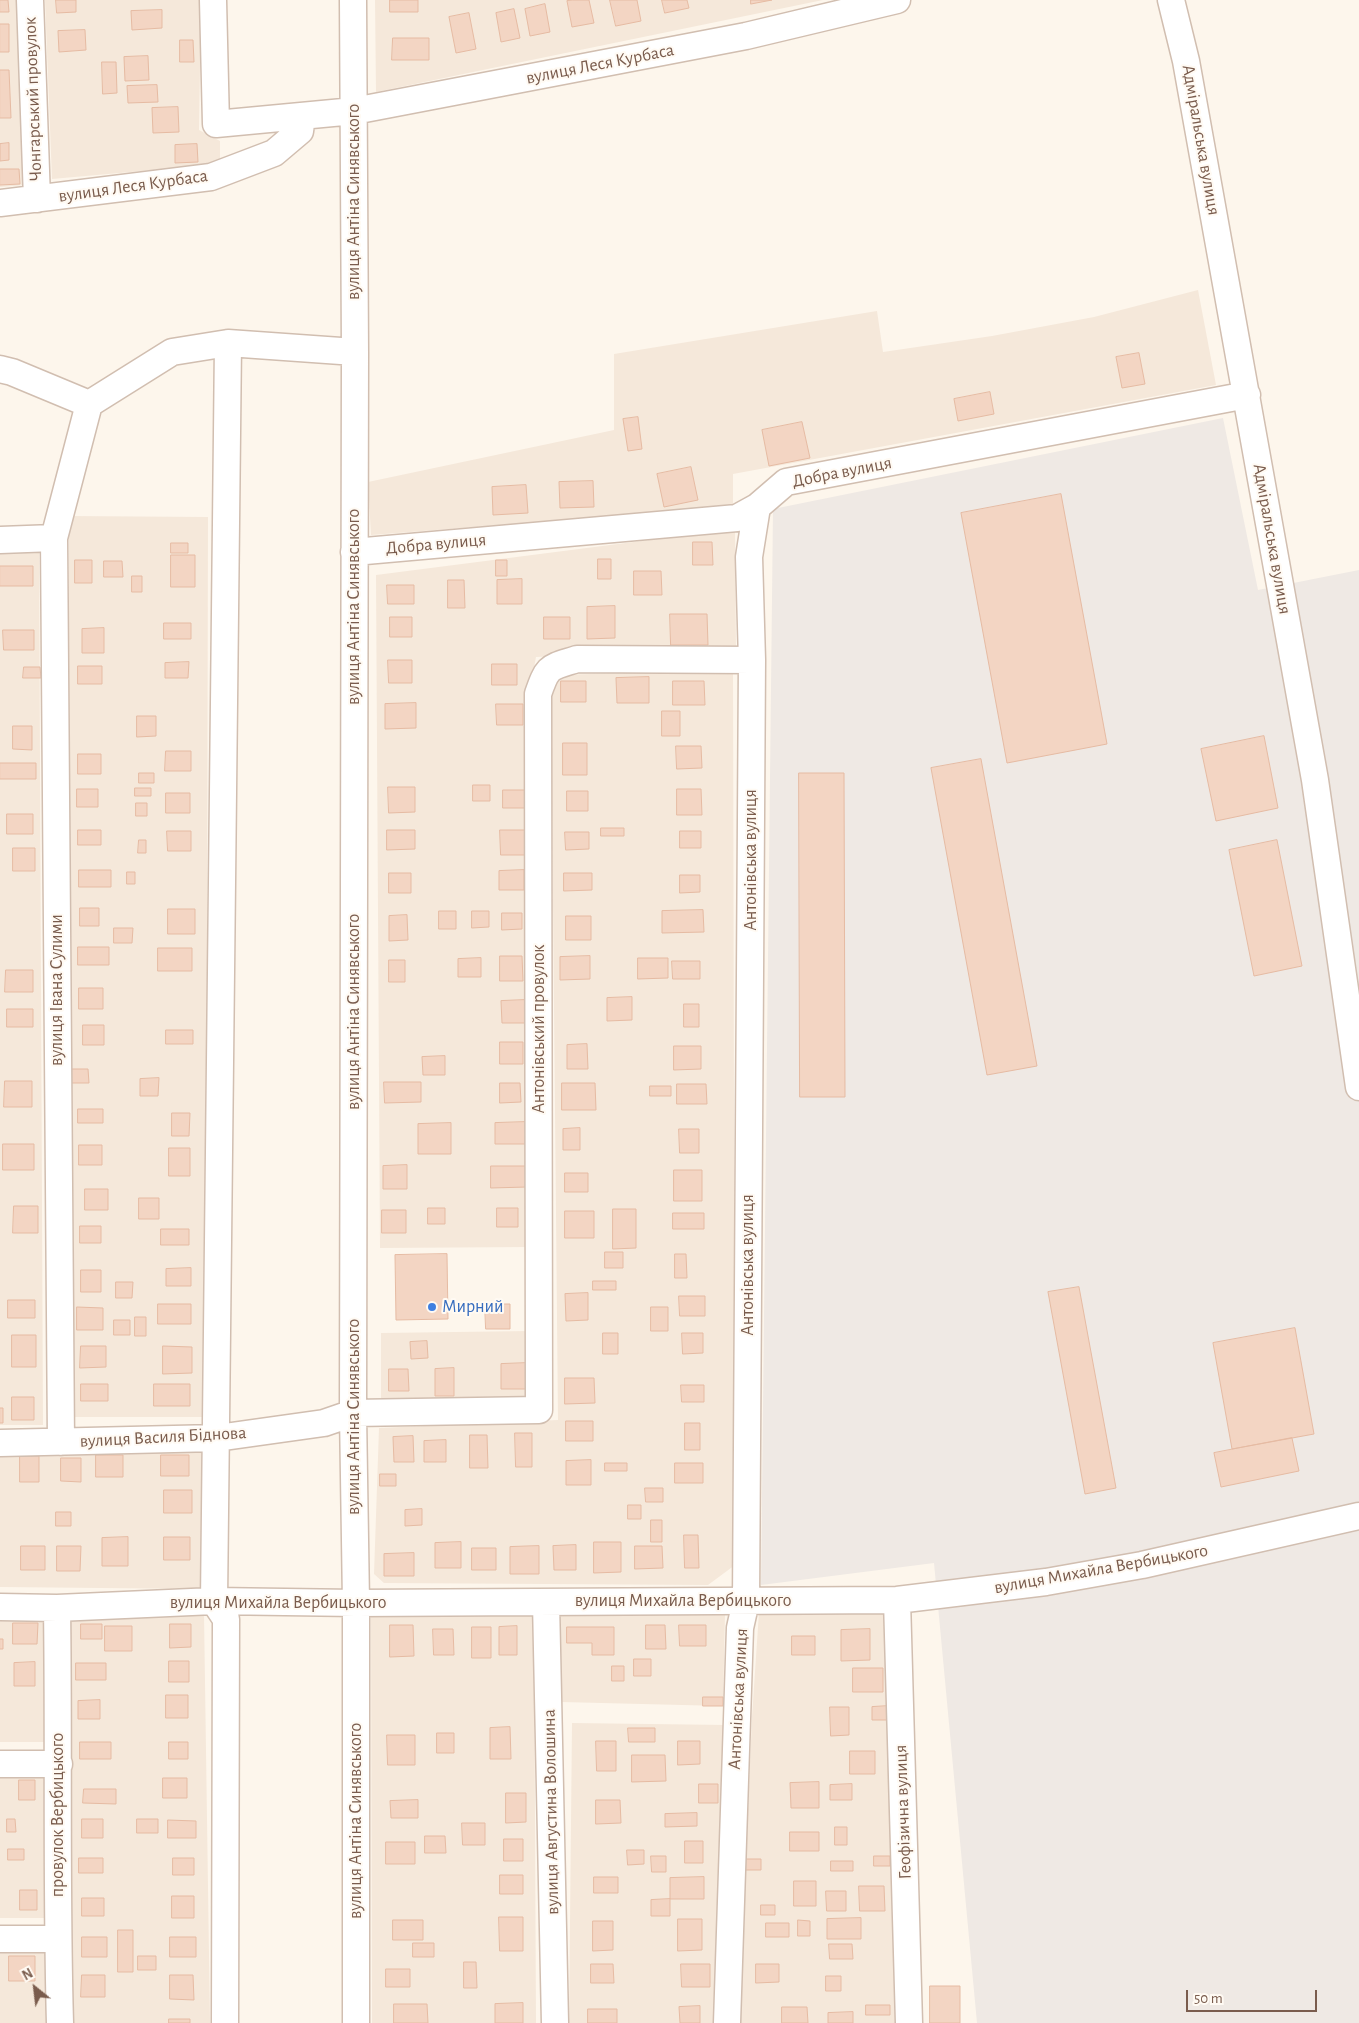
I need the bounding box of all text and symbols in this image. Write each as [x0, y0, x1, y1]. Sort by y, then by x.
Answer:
street label: Чонгарський провулок [19, 16, 47, 182]
street label: вулиця Леся Курбаса [524, 39, 676, 89]
street label: Адміральська вулиця [1177, 63, 1225, 217]
street label: вулиця Антіна Синявського [343, 104, 365, 300]
street label: вулиця Леся Курбаса [57, 165, 209, 207]
street label: Добра вулиця [790, 452, 894, 492]
street label: Адміральська вулиця [1248, 462, 1296, 616]
street label: вулиця Антіна Синявського [343, 509, 365, 705]
street label: Добра вулиця [385, 529, 487, 559]
street label: Антонівська вулиця [740, 789, 762, 931]
street label: вулиця Івана Сулими [46, 914, 68, 1066]
street label: вулиця Антіна Синявського [343, 914, 365, 1110]
street label: Антонівський провулок [528, 944, 550, 1114]
street label: Антонівська вулиця [737, 1194, 759, 1336]
place label: Мирний [442, 1296, 503, 1318]
marker: Мирний [426, 1301, 438, 1313]
street label: вулиця Антіна Синявського [343, 1319, 365, 1515]
street label: вулиця Василя Біднова [79, 1422, 247, 1452]
street label: вулиця Михайла Вербицького [992, 1540, 1210, 1598]
street label: вулиця Михайла Вербицького [575, 1590, 791, 1612]
street label: вулиця Михайла Вербицького [170, 1592, 386, 1614]
street label: Антонівська вулиця [724, 1628, 752, 1770]
street label: вулиця Августина Волошина [538, 1709, 564, 1915]
street label: вулиця Антіна Синявського [345, 1723, 367, 1919]
street label: провулок Вербицького [47, 1733, 69, 1897]
street label: Геофізична вулиця [890, 1744, 916, 1880]
north arrow [10, 1963, 60, 2013]
text: N [20, 1966, 35, 1983]
scale bar [1189, 1980, 1320, 2012]
text: 50 m [1194, 1991, 1223, 2006]

